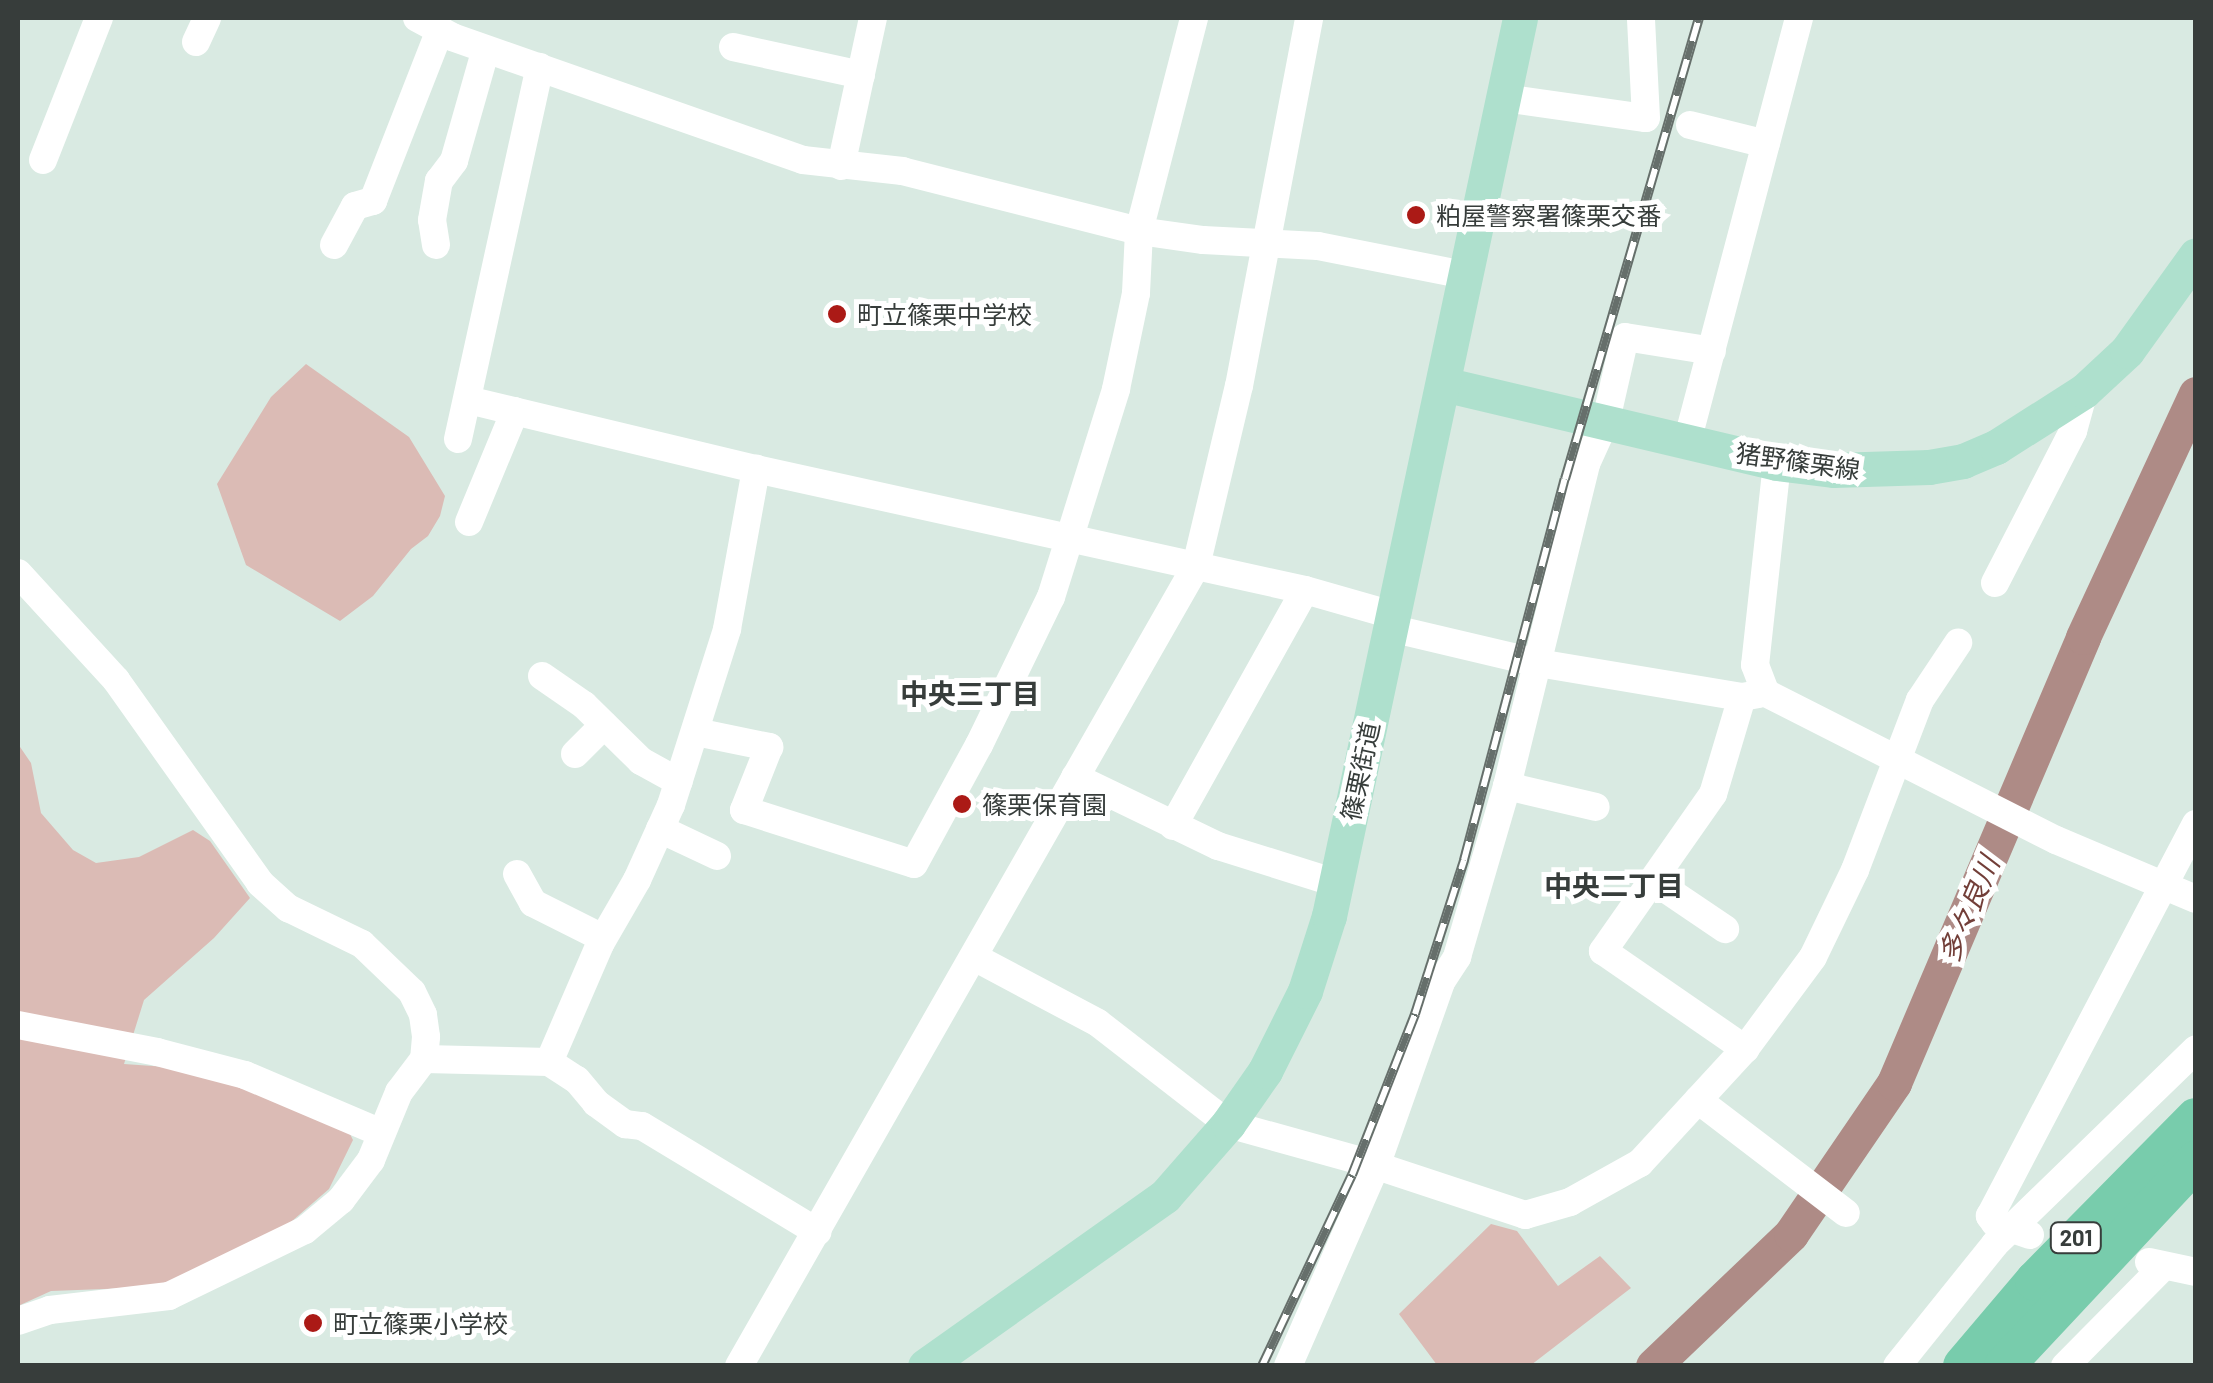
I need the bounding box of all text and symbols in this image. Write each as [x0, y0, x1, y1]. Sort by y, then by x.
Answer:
place label: 粕屋警察署篠栗交番 [1436, 200, 1661, 230]
marker: 粕屋警察署篠栗交番 [1405, 204, 1427, 226]
place label: 町立篠栗中学校 [857, 299, 1032, 329]
marker: 町立篠栗中学校 [826, 303, 848, 325]
street label: 猪野篠栗線 [1734, 437, 1862, 485]
district label: 中央三丁目 [900, 676, 1040, 710]
street label: 篠栗街道 [1335, 719, 1385, 823]
place label: 篠栗保育園 [982, 789, 1107, 819]
marker: 篠栗保育園 [951, 793, 973, 815]
water label: 多々良川 [1931, 851, 2005, 967]
district label: 中央二丁目 [1544, 868, 1684, 902]
road number: 201 [2048, 1221, 2104, 1255]
place label: 町立篠栗小学校 [333, 1308, 508, 1338]
marker: 町立篠栗小学校 [302, 1312, 324, 1334]

